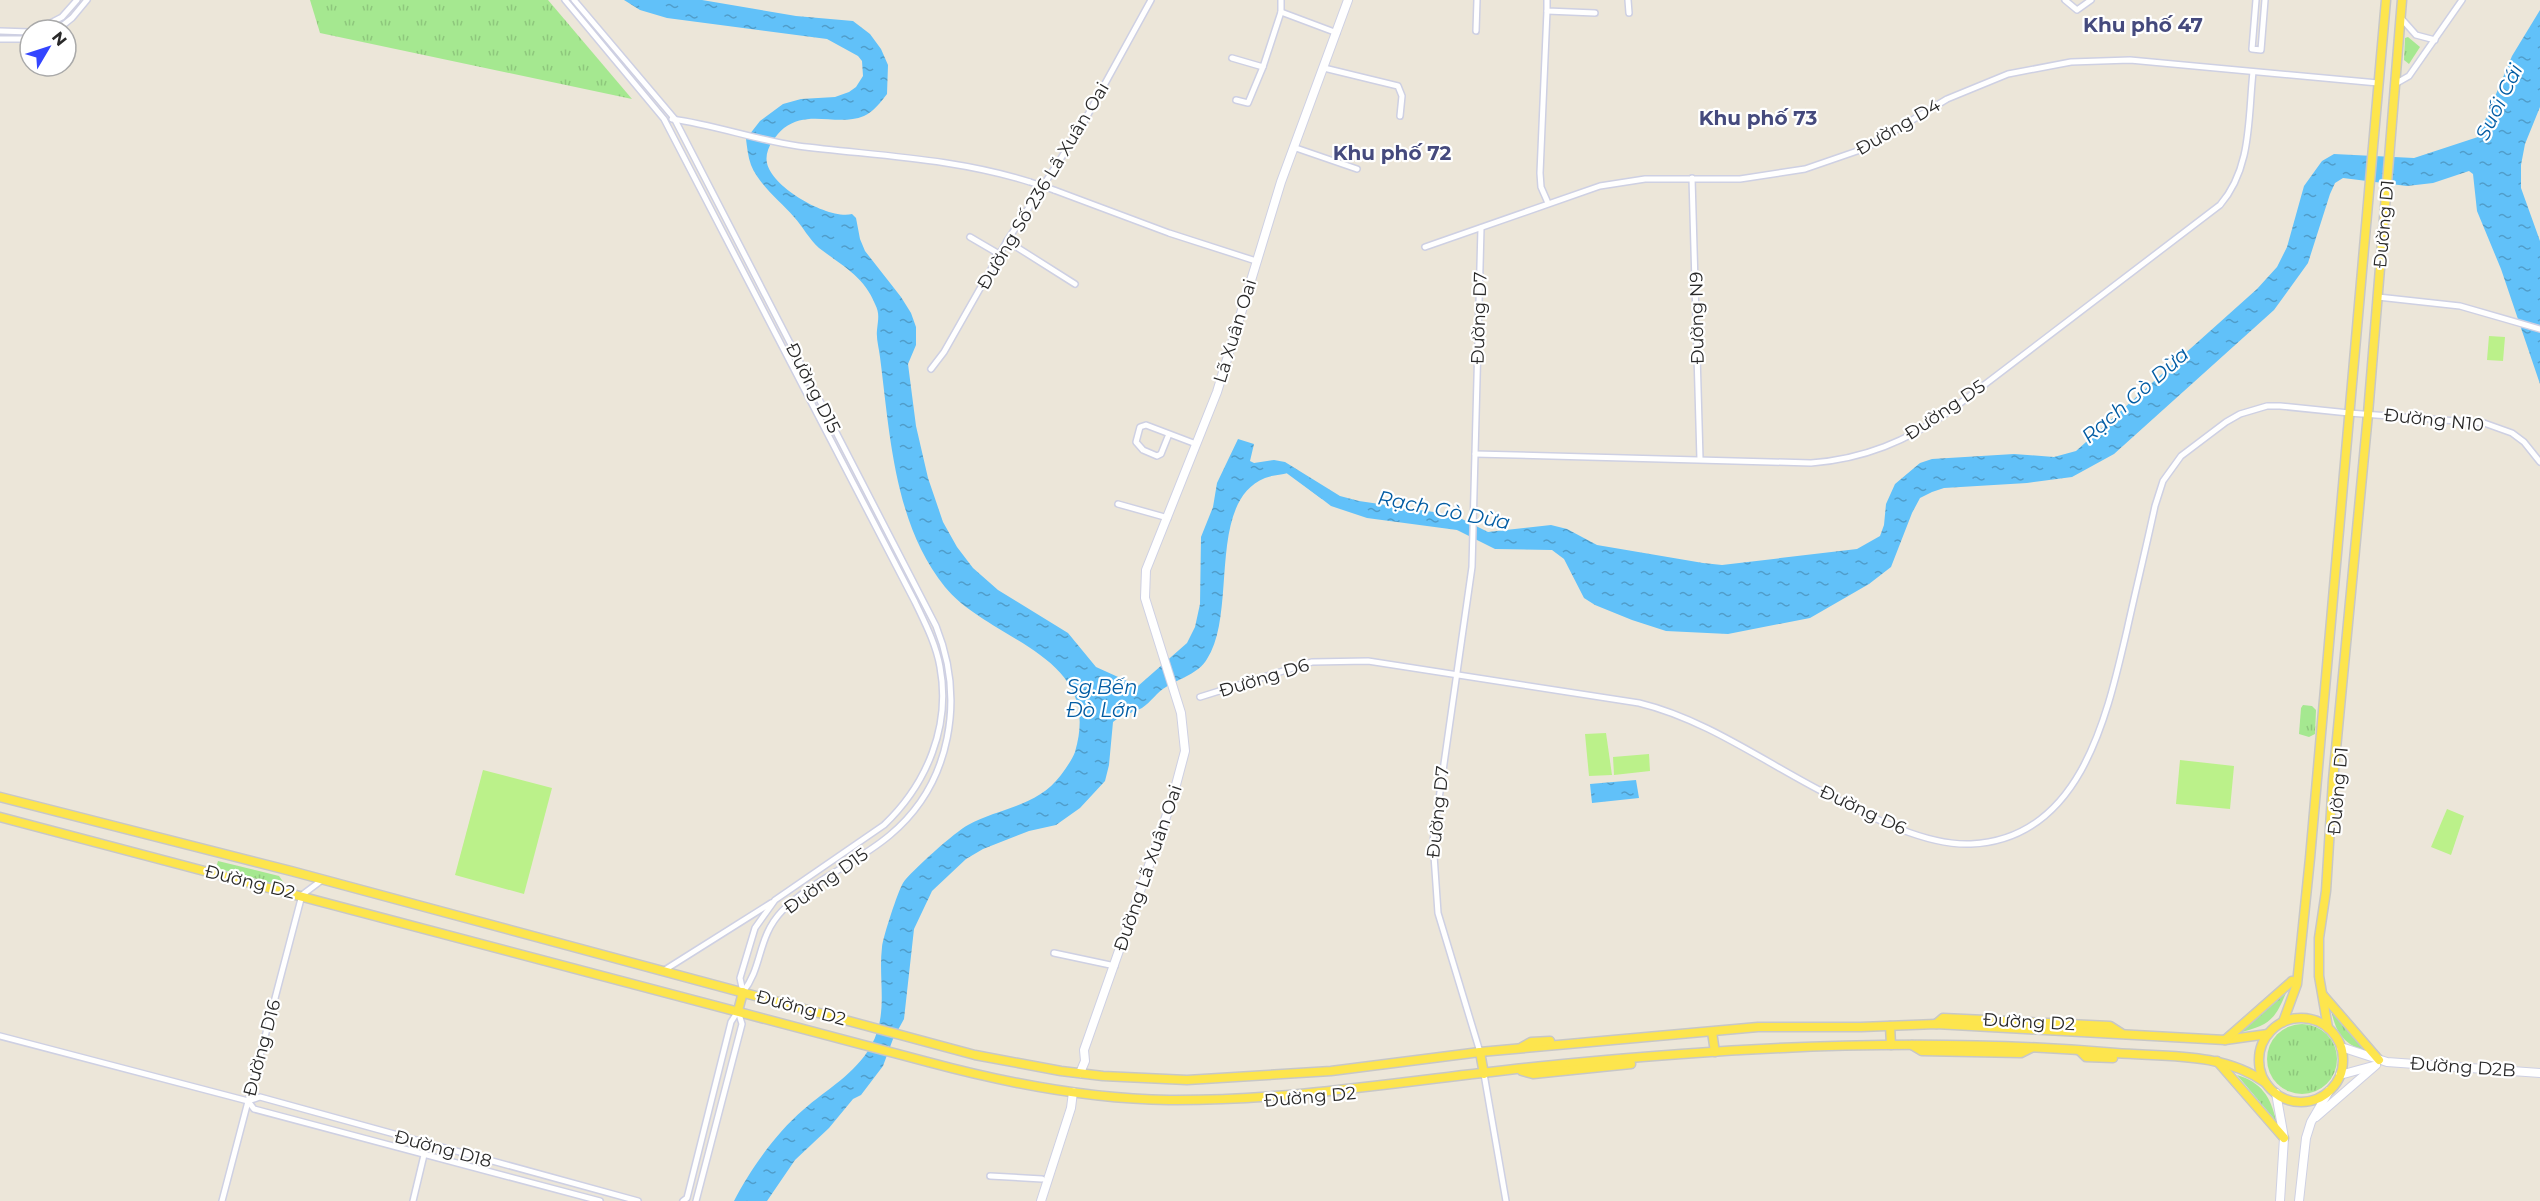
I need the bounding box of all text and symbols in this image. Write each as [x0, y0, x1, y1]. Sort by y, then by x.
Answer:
district label: Khu phố 47 [2083, 13, 2203, 37]
north arrow [18, 18, 78, 78]
text: N [48, 28, 71, 50]
water label: Suối Cái [2470, 59, 2528, 144]
street label: Đường Số 236 Lã Xuân Oai [972, 78, 1114, 294]
street label: Đường D4 [1852, 94, 1944, 160]
district label: Khu phố 73 [1699, 106, 1817, 130]
district label: Khu phố 72 [1333, 141, 1452, 165]
street label: Đường D1 [2369, 179, 2399, 269]
street label: Đường D7 [1466, 271, 1492, 365]
street label: Đường N9 [1685, 271, 1709, 365]
street label: Lã Xuân Oai [1209, 276, 1261, 386]
street label: Đường D15 [781, 339, 845, 437]
water label: Rạch Gò Dừa [2076, 342, 2194, 448]
street label: Đường D5 [1901, 375, 1989, 445]
street label: Đường N10 [2383, 404, 2485, 436]
water label: Rạch Gò Dừa [1376, 485, 1512, 535]
street label: Đường D6 [1216, 654, 1312, 702]
water label: Sg.Bến Đò Lớn [1066, 675, 1138, 722]
street label: Đường D1 [2323, 746, 2353, 836]
street label: Đường D7 [1422, 765, 1454, 859]
street label: Đường D6 [1816, 780, 1910, 840]
street label: Đường Lã Xuân Oai [1109, 782, 1187, 954]
street label: Đường D15 [780, 843, 872, 919]
street label: Đường D2 [203, 860, 297, 904]
street label: Đường D2 [754, 985, 848, 1031]
street label: Đường D16 [239, 997, 286, 1099]
street label: Đường D2 [1982, 1009, 2076, 1035]
street label: Đường D2B [2409, 1052, 2517, 1082]
street label: Đường D2 [1263, 1082, 1357, 1112]
street label: Đường D18 [392, 1125, 494, 1173]

